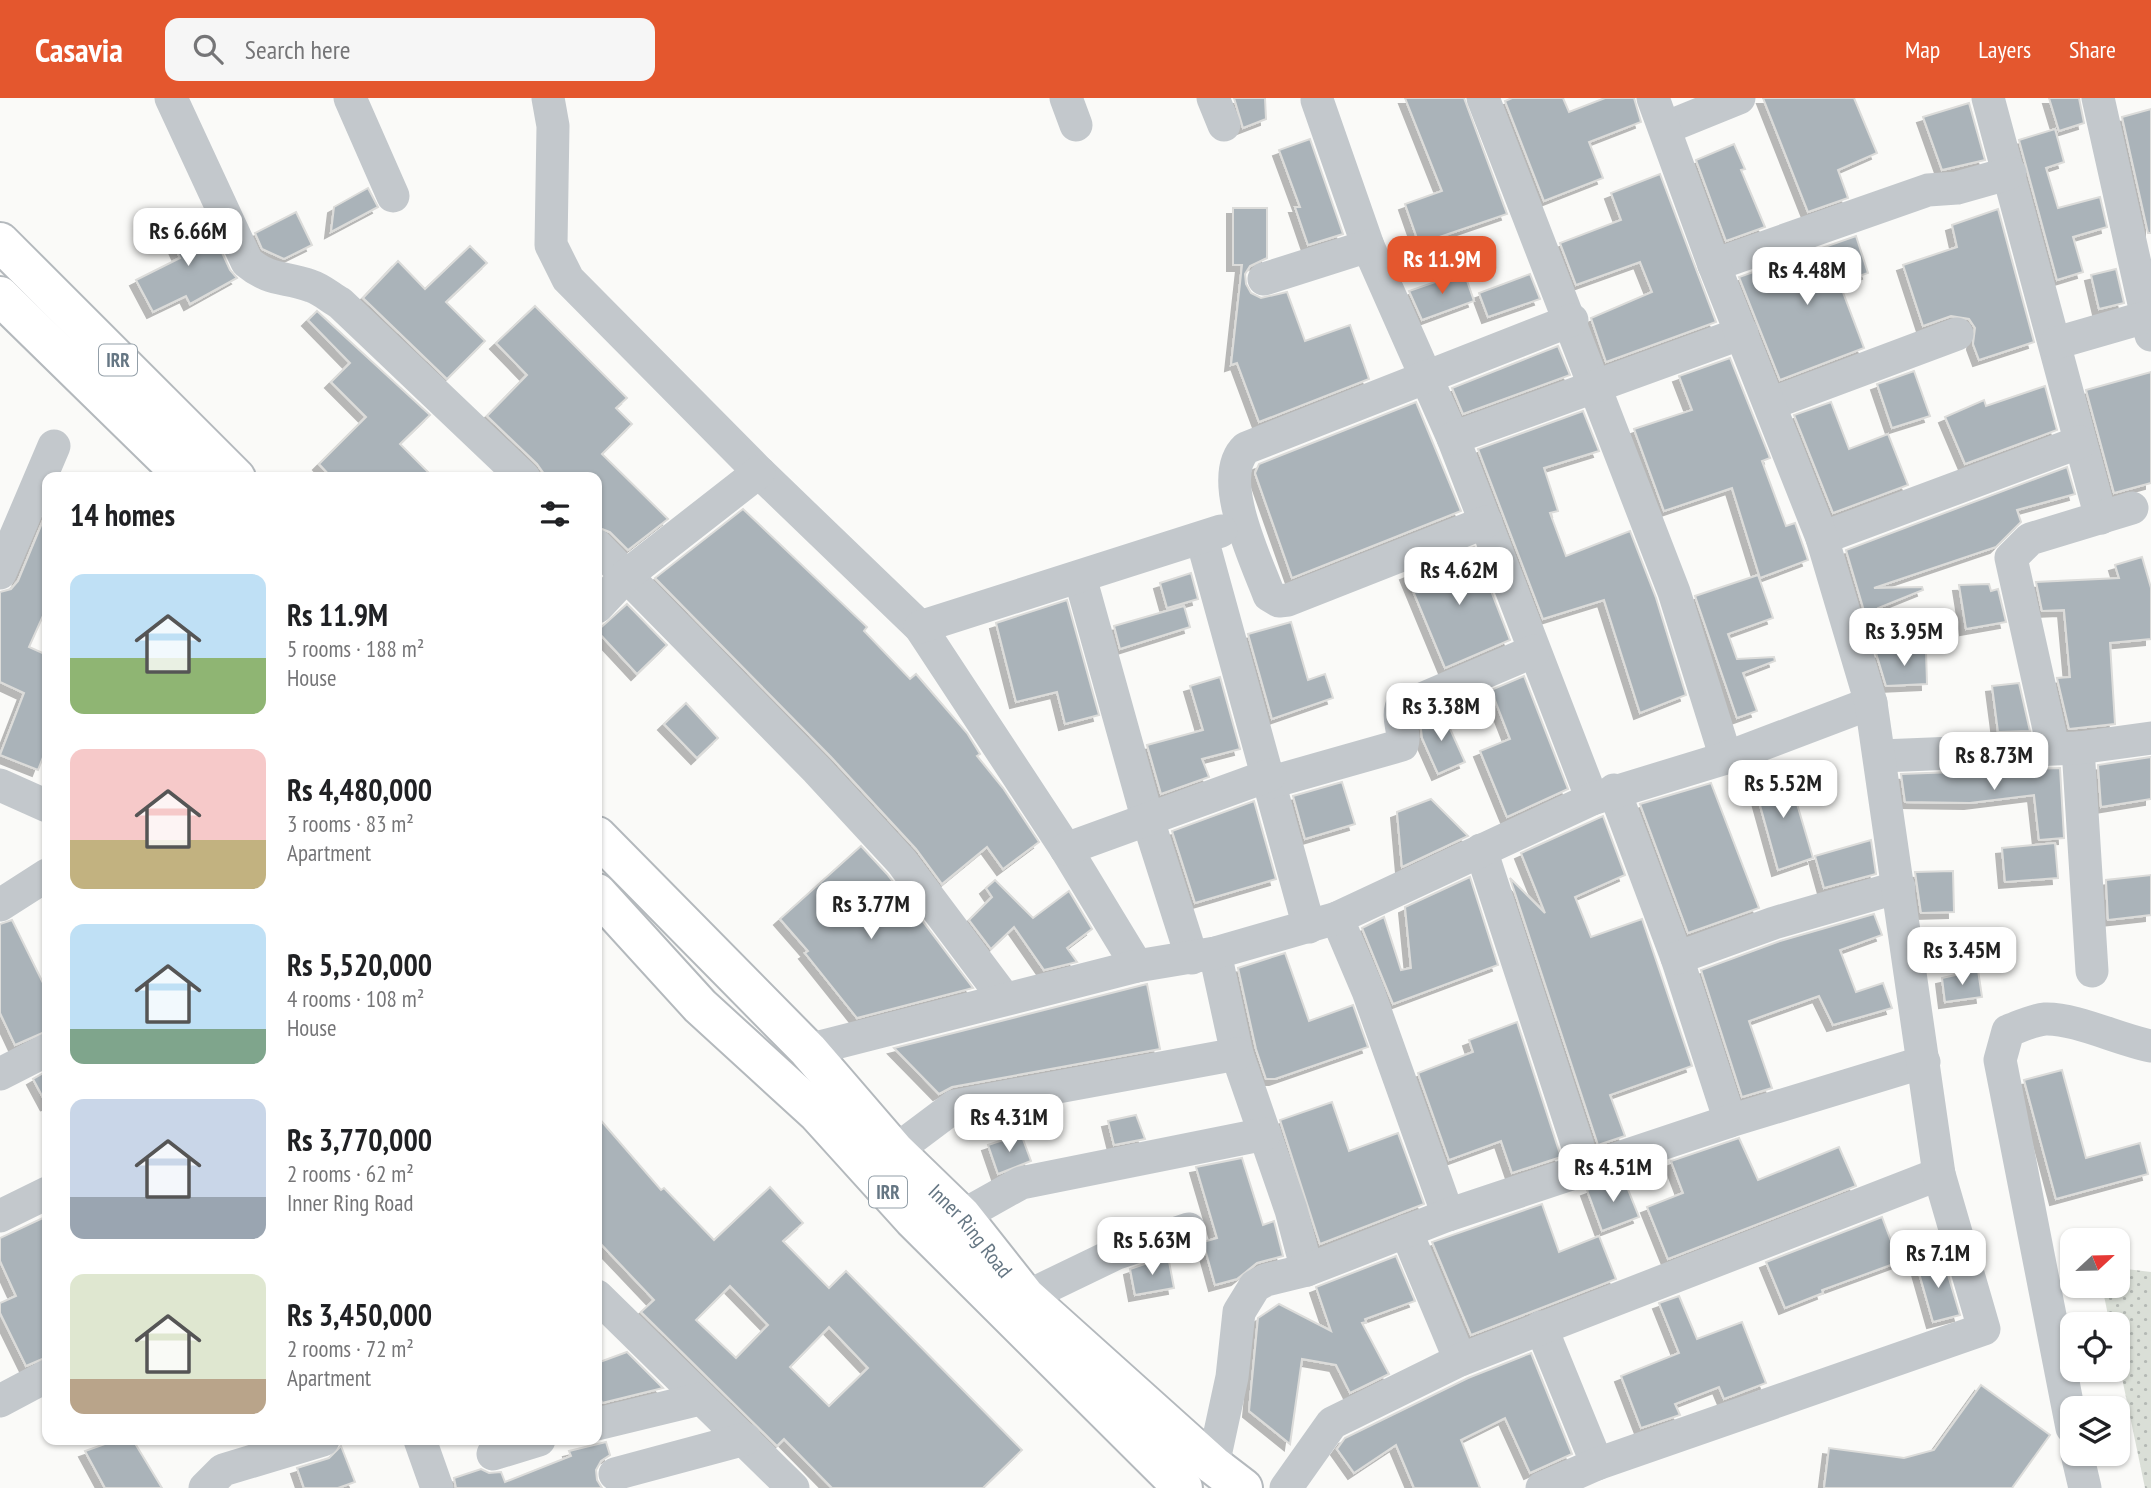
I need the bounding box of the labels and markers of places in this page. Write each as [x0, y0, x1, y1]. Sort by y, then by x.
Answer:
pin: Rs 6.66M [116, 208, 260, 268]
pin: Rs 11.9M [1370, 236, 1514, 296]
pin: Rs 4.48M [1735, 248, 1879, 307]
pin: Rs 4.62M [1387, 547, 1531, 607]
pin: Rs 3.95M [1832, 608, 1976, 668]
pin: Rs 3.38M [1369, 684, 1513, 743]
pin: Rs 8.73M [1922, 732, 2066, 792]
pin: Rs 5.52M [1711, 760, 1855, 820]
pin: Rs 3.77M [799, 882, 943, 941]
pin: Rs 3.45M [1890, 928, 2034, 987]
pin: Rs 4.31M [937, 1094, 1081, 1154]
pin: Rs 4.51M [1541, 1144, 1685, 1204]
pin: Rs 5.63M [1080, 1218, 1224, 1277]
pin: Rs 7.1M [1873, 1230, 2003, 1290]

